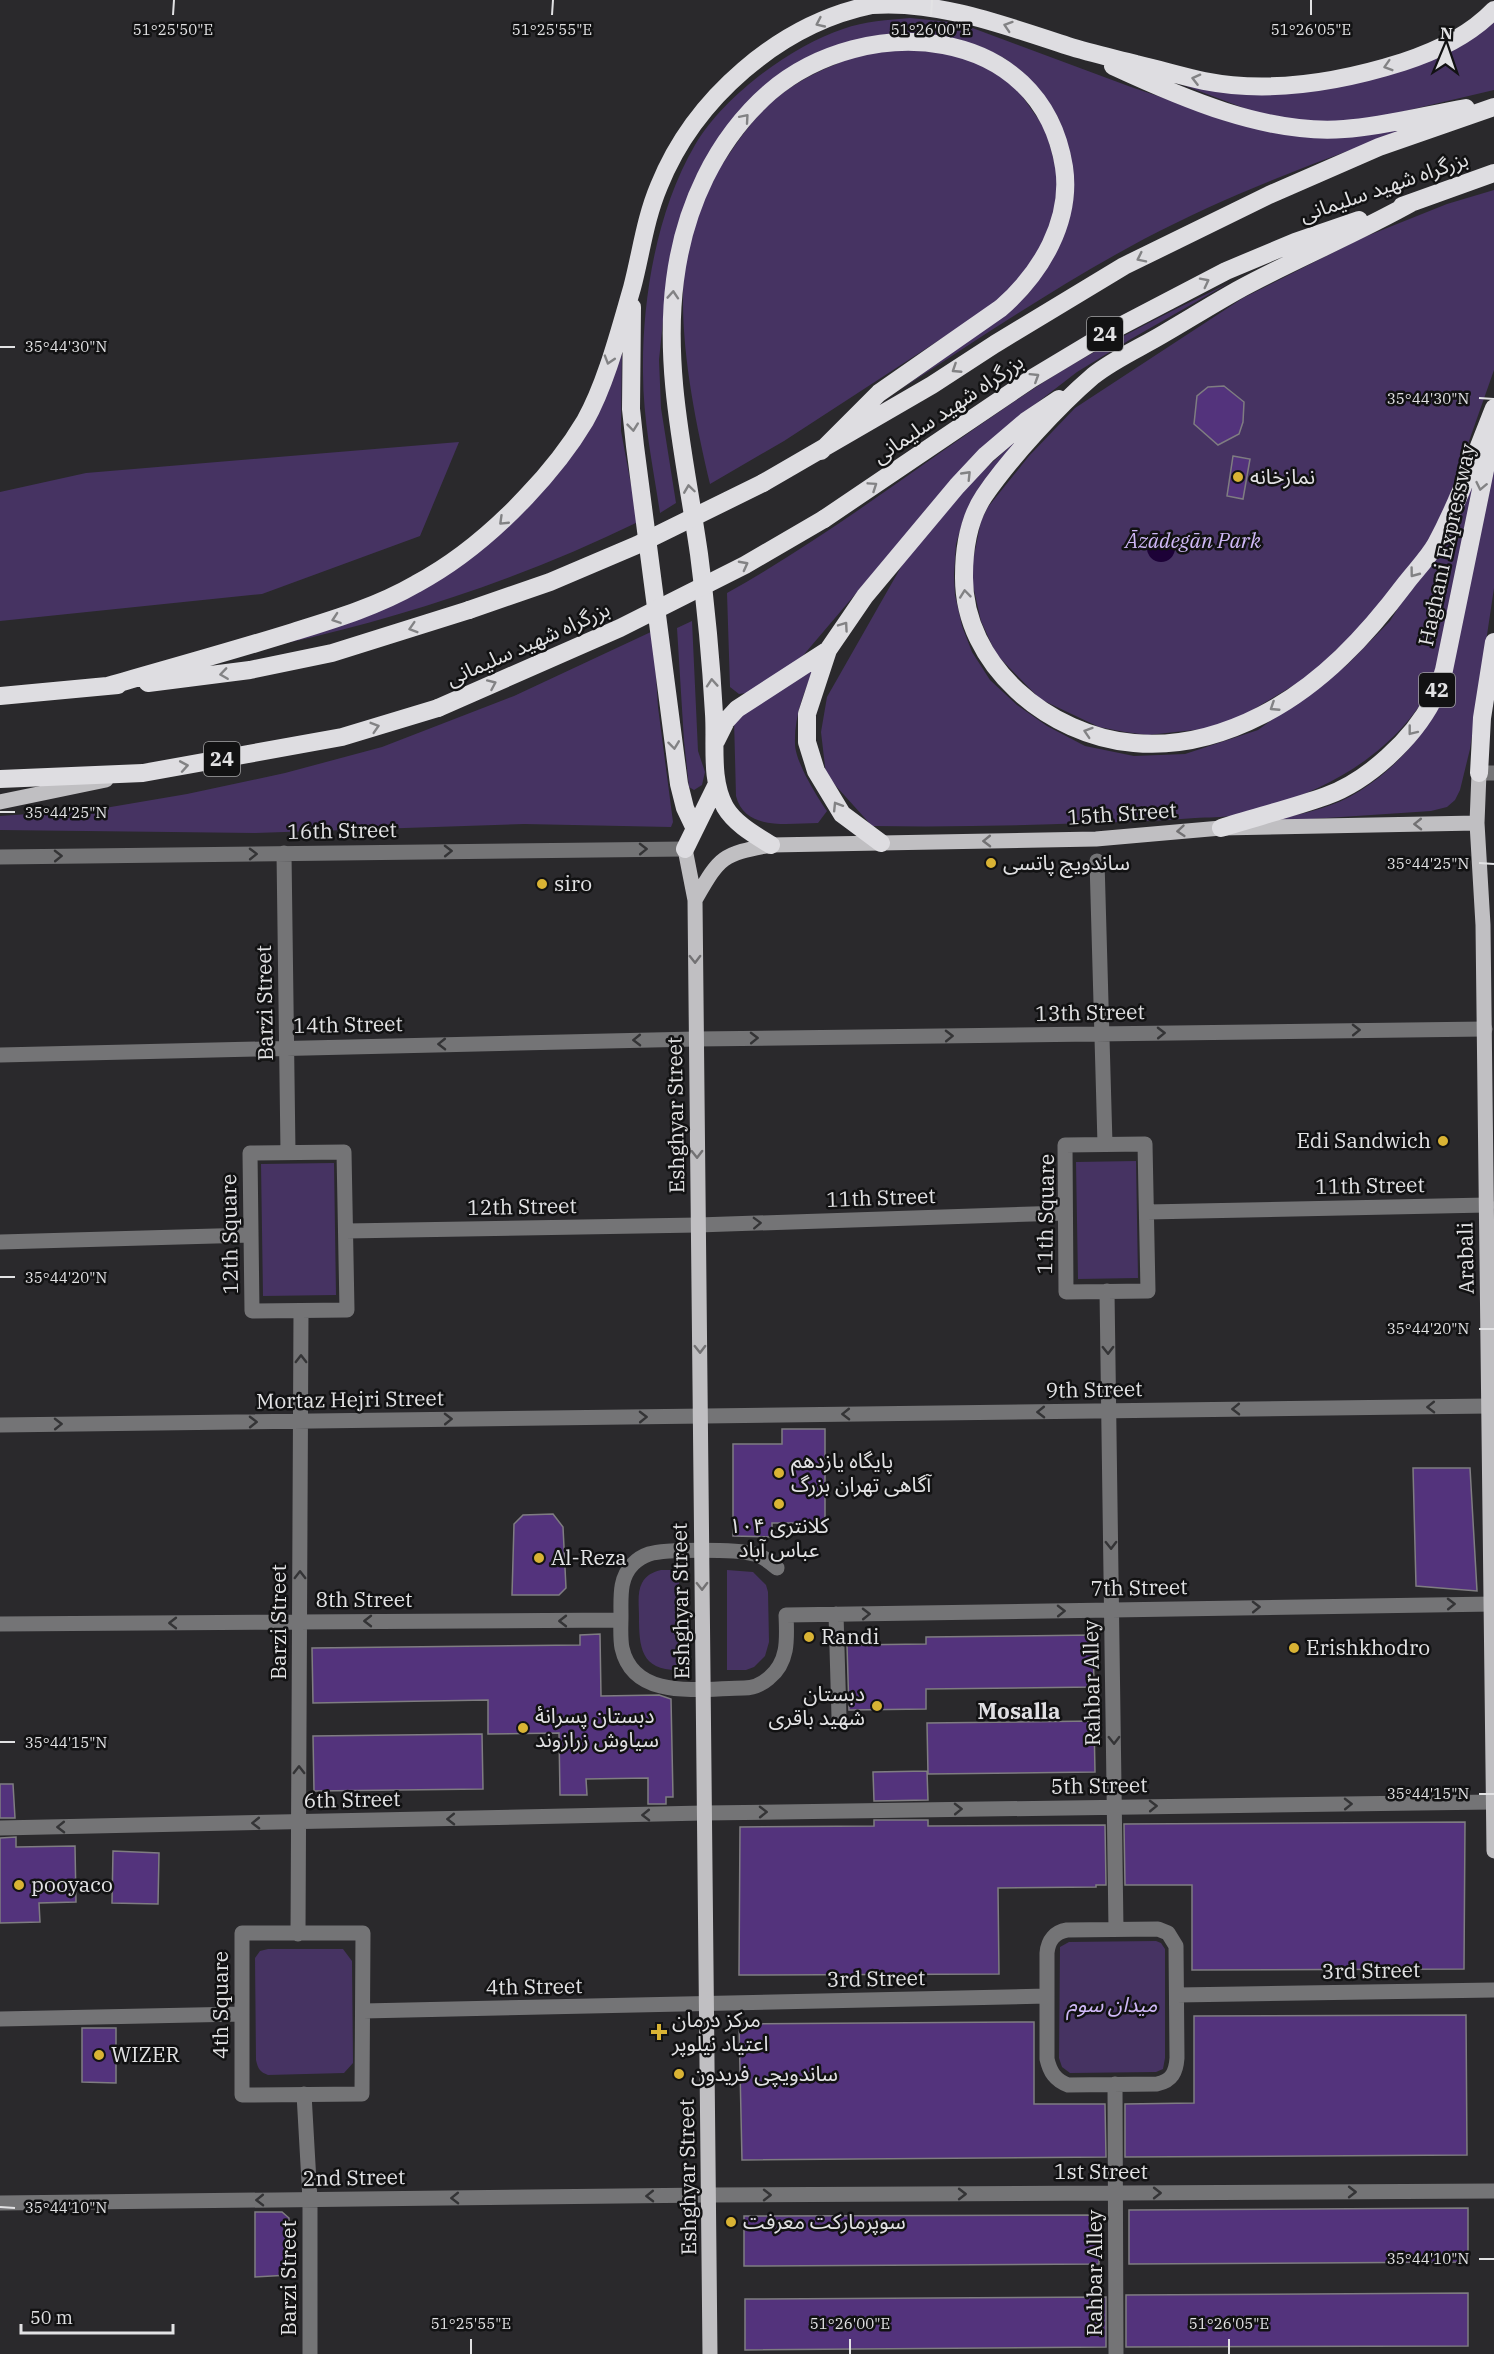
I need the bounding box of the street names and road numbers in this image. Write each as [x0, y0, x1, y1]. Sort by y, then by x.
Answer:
street label: بزرگراه شهید سلیمانی [1296, 144, 1472, 228]
road number: 24 [1087, 317, 1123, 351]
street label: بزرگراه شهید سلیمانی [866, 347, 1028, 469]
street label: Haghani Expressway [1411, 440, 1481, 649]
street label: بزرگراه شهید سلیمانی [441, 594, 614, 692]
road number: 42 [1419, 673, 1455, 707]
road number: 24 [204, 742, 240, 776]
street label: 15th Street [1066, 795, 1178, 831]
street label: 16th Street [287, 815, 397, 845]
street label: Barzi Street [249, 945, 279, 1061]
street label: 13th Street [1035, 997, 1145, 1027]
street label: 14th Street [293, 1009, 403, 1039]
street label: Eshghyar Street [660, 1036, 690, 1194]
street label: 11th Square [1030, 1153, 1060, 1274]
street label: 11th Street [1315, 1170, 1425, 1200]
street label: 12th Square [214, 1174, 244, 1295]
street label: 11th Street [826, 1181, 936, 1213]
street label: 12th Street [467, 1191, 577, 1221]
street label: Arabali [1450, 1222, 1480, 1294]
street label: 9th Street [1045, 1374, 1143, 1404]
street label: Mortaz Hejri Street [256, 1383, 444, 1415]
street label: Eshghyar Street [665, 1522, 695, 1680]
street label: Barzi Street [264, 1564, 292, 1680]
street label: 7th Street [1090, 1572, 1188, 1602]
street label: 8th Street [316, 1585, 412, 1613]
street label: Rahbar Alley [1076, 1619, 1106, 1746]
street label: 5th Street [1050, 1770, 1148, 1800]
street label: 6th Street [303, 1784, 401, 1814]
street label: 4th Square [206, 1951, 234, 2059]
street label: 3rd Street [1321, 1955, 1420, 1985]
street label: 3rd Street [826, 1963, 925, 1993]
street label: 4th Street [485, 1971, 583, 2001]
street label: Eshghyar Street [672, 2098, 702, 2256]
street label: 1st Street [1054, 2157, 1148, 2185]
street label: 2nd Street [302, 2162, 406, 2192]
street label: Rahbar Alley [1080, 2209, 1108, 2336]
street label: Barzi Street [274, 2220, 302, 2336]

